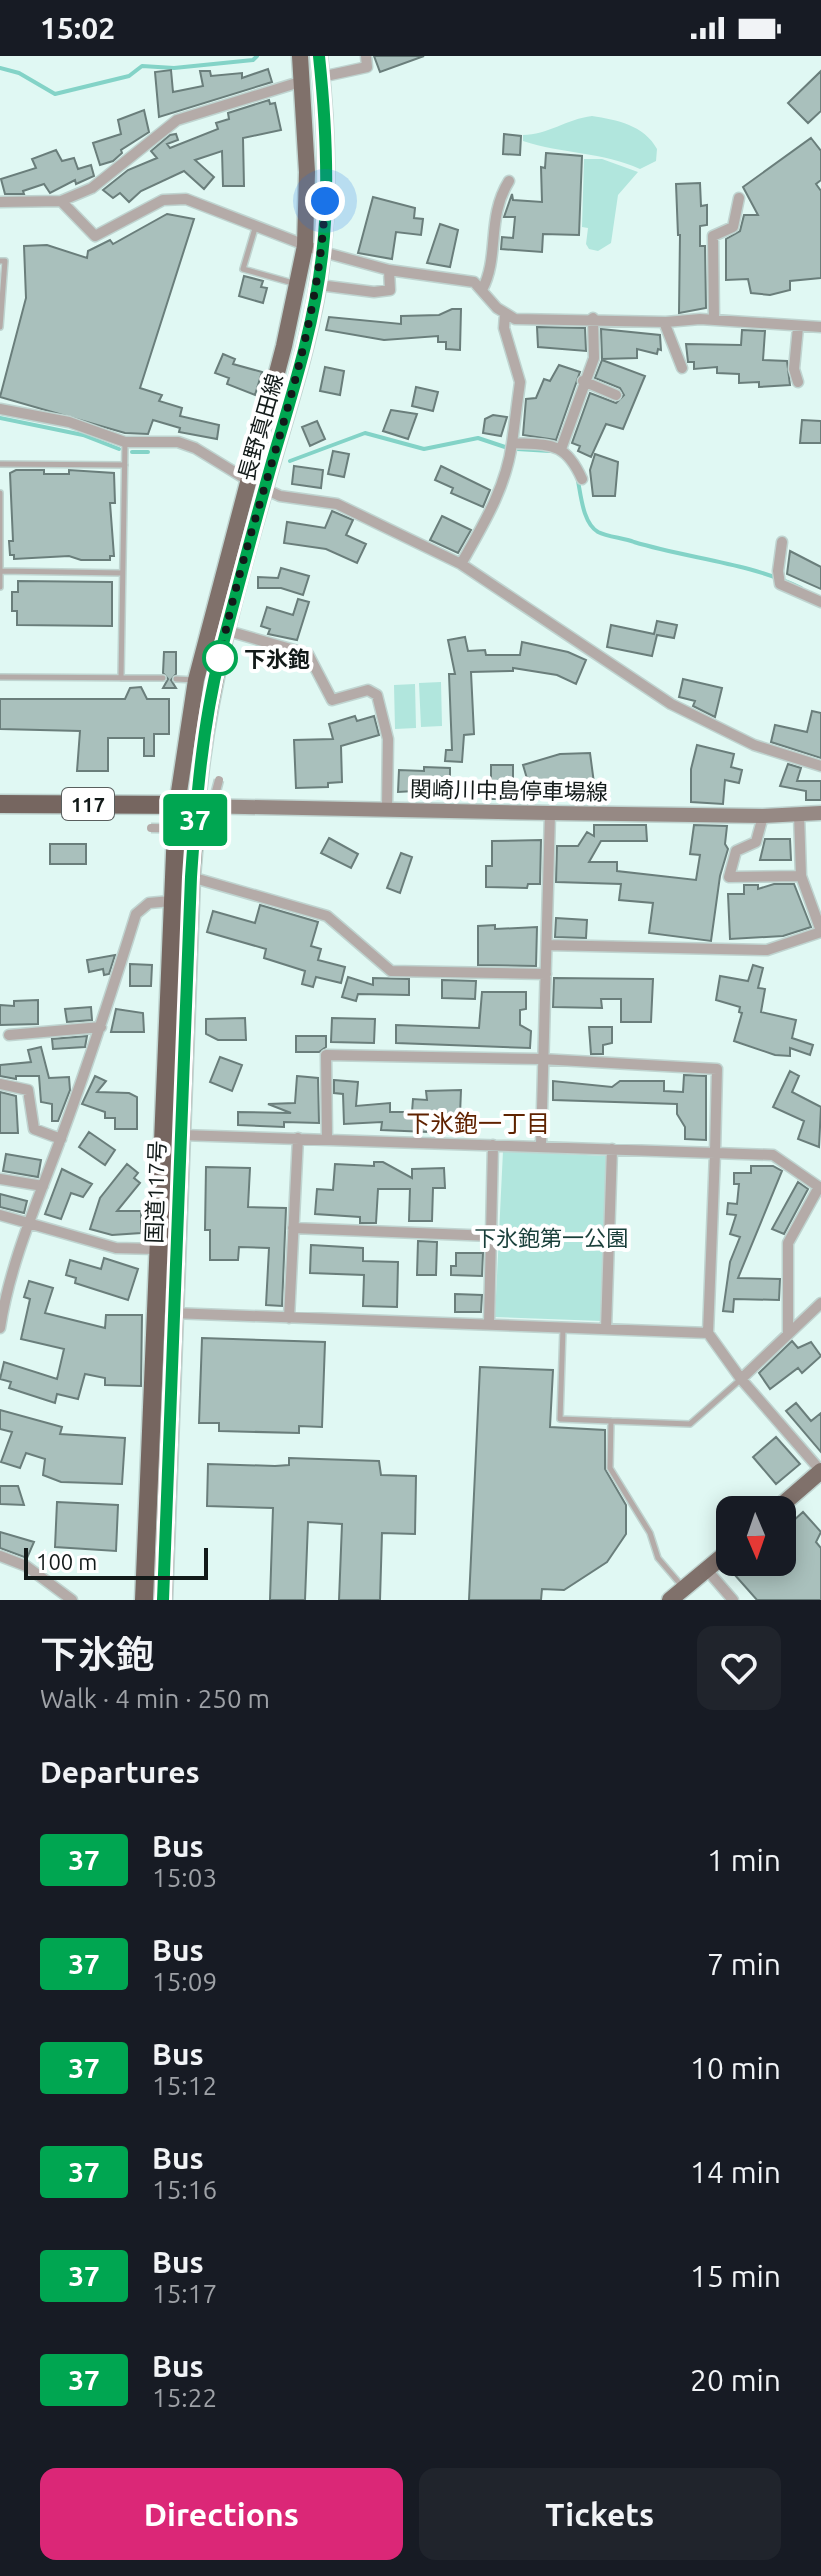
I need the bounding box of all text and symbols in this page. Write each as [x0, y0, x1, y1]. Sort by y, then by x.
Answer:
text: 15:02 [40, 11, 115, 45]
your location [305, 181, 345, 221]
street label: 長野真田線 [233, 371, 287, 483]
marker: 下氷鉋 [203, 641, 237, 675]
place label: 下氷鉋 [244, 646, 310, 671]
street label: 関崎川中島停車場線 [410, 776, 608, 804]
road number: 117 [62, 788, 114, 820]
line badge: 37 [159, 794, 231, 846]
text: 37 [179, 804, 211, 835]
district label: 下氷鉋一丁目 [406, 1110, 550, 1137]
street label: 国道117号 [141, 1140, 169, 1244]
park label: 下氷鉋第一公園 [474, 1225, 628, 1250]
north arrow [716, 1496, 796, 1576]
map controls [716, 1496, 796, 1576]
scale bar [24, 1544, 208, 1580]
text: 100 m [36, 1549, 97, 1574]
button: heart [697, 1626, 781, 1710]
text: 下氷鉋 [40, 1633, 154, 1675]
text: Walk · 4 min · 250 m [40, 1684, 270, 1713]
text: Departures [40, 1755, 200, 1789]
text: Bus [152, 1829, 204, 1863]
text: 1 min [707, 1843, 781, 1877]
text: 37 [68, 1844, 100, 1875]
text: 15:03 [152, 1863, 217, 1892]
text: Bus [152, 1933, 204, 1967]
text: 7 min [707, 1947, 781, 1981]
text: 37 [68, 1948, 100, 1979]
text: 15:09 [152, 1967, 217, 1996]
text: Bus [152, 2037, 204, 2071]
text: 10 min [690, 2051, 781, 2085]
text: 37 [68, 2052, 100, 2083]
text: 15:12 [152, 2071, 217, 2100]
text: Bus [152, 2141, 204, 2175]
text: 14 min [690, 2155, 781, 2189]
text: 37 [68, 2156, 100, 2187]
text: 15:16 [152, 2175, 217, 2204]
text: Bus [152, 2245, 204, 2279]
text: 15 min [690, 2259, 781, 2293]
text: 37 [68, 2260, 100, 2291]
text: 15:17 [152, 2279, 217, 2308]
text: Bus [152, 2349, 204, 2383]
text: 20 min [690, 2363, 781, 2397]
text: 37 [68, 2364, 100, 2395]
text: 15:22 [152, 2383, 217, 2412]
button: Directions [40, 2468, 403, 2560]
button: Tickets [419, 2468, 781, 2560]

